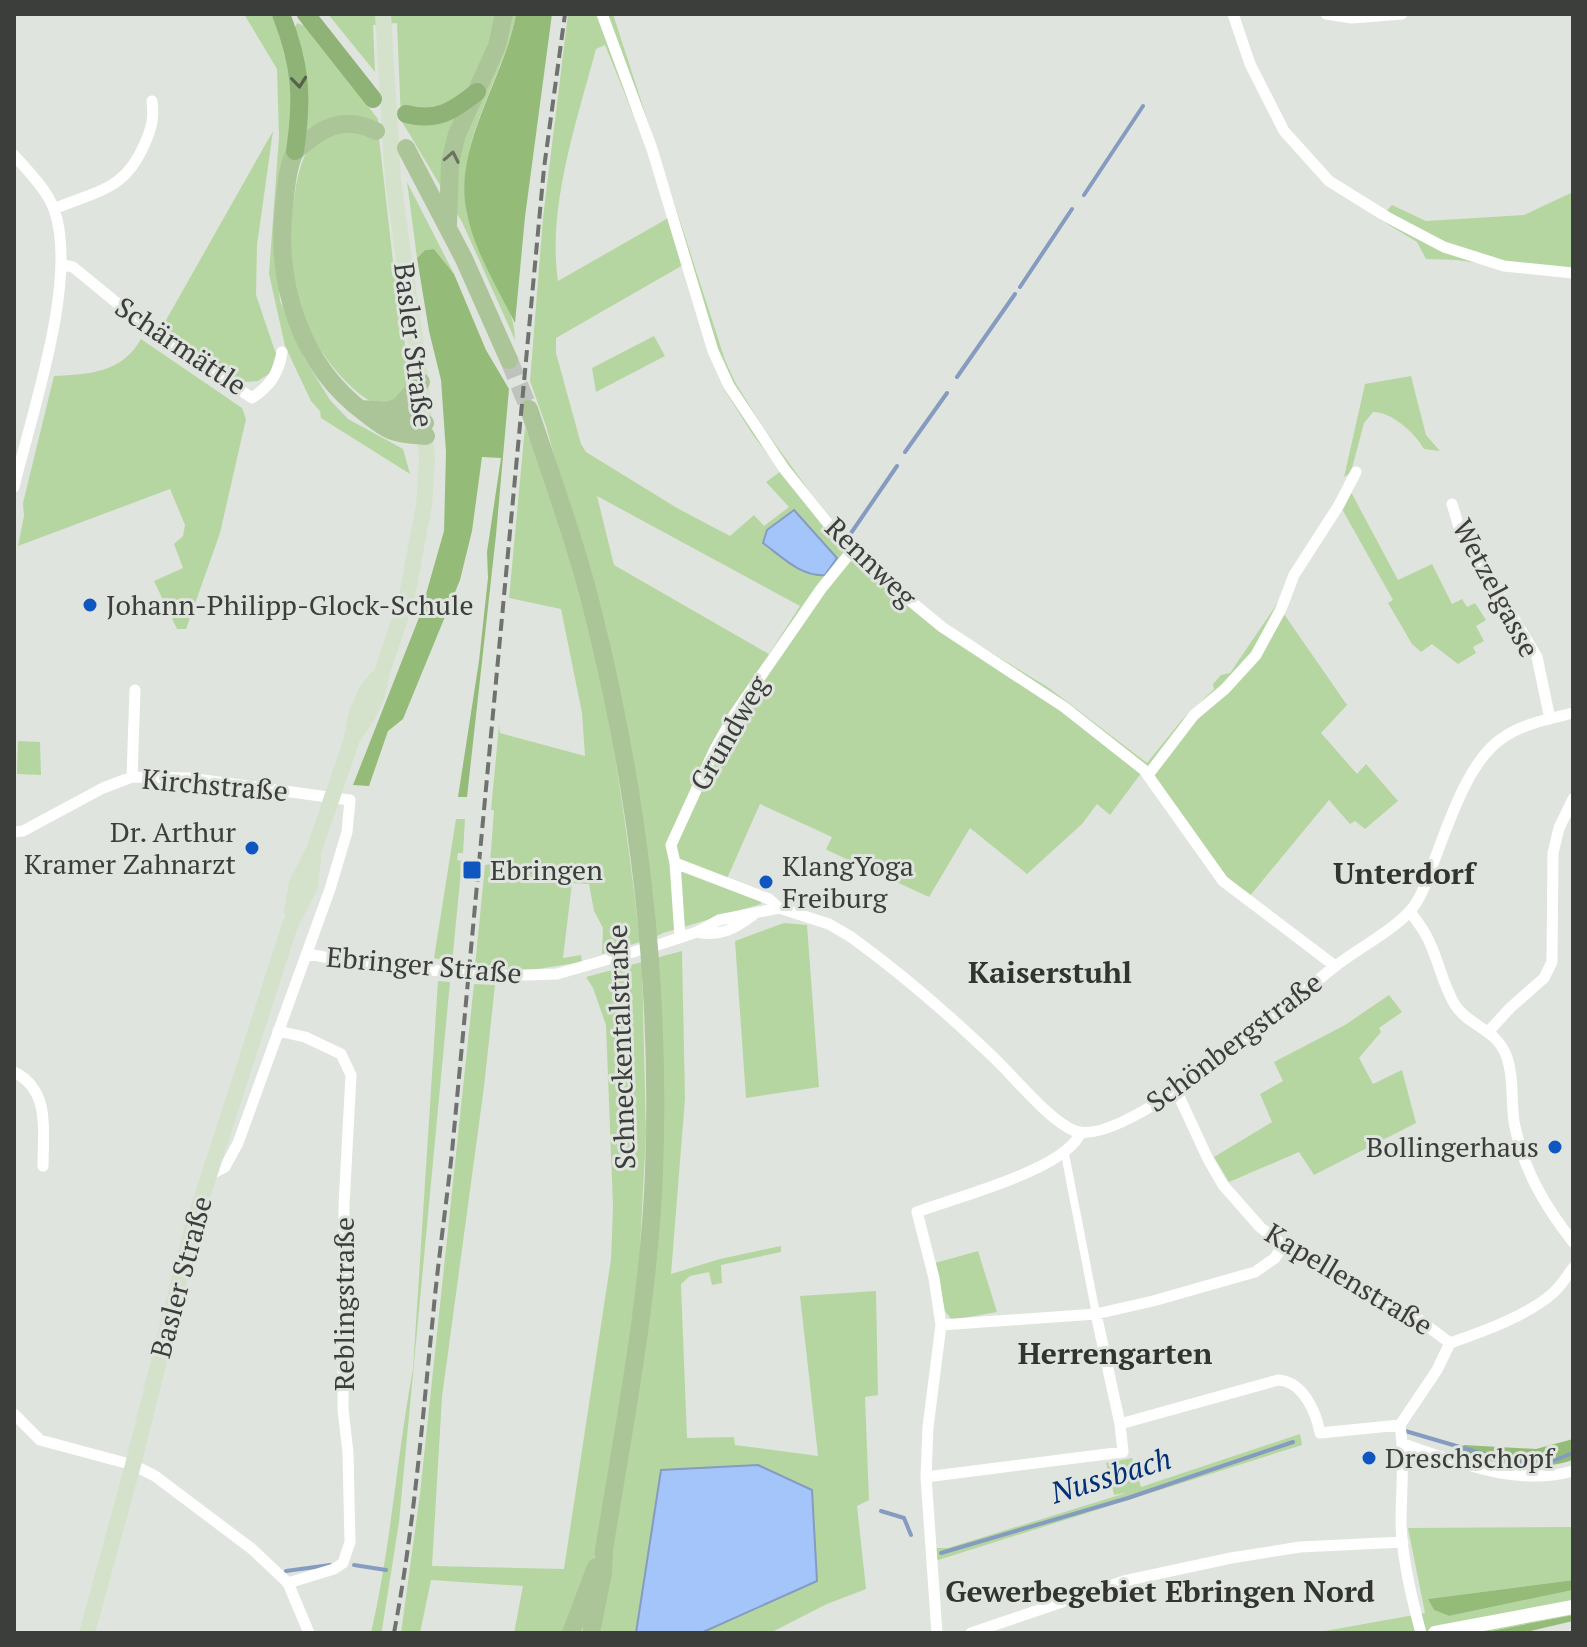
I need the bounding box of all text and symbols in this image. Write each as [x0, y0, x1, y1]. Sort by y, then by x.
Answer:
one-way arrow [291, 75, 308, 88]
one-way arrow [443, 151, 460, 165]
street label: Basler Straße [386, 260, 443, 429]
street label: Schärmättle [108, 288, 254, 403]
street label: Rennweg [818, 509, 926, 615]
street label: Wetzelgasse [1444, 512, 1548, 663]
place label: Johann-Philipp-Glock-Schule [106, 586, 474, 623]
marker: Johann-Philipp-Glock-Schule [81, 596, 99, 614]
street label: Grundweg [681, 667, 777, 797]
street label: Kirchstraße [141, 760, 289, 809]
place label: Dr. Arthur Kramer Zahnarzt [24, 813, 237, 882]
marker: Dr. Arthur Kramer Zahnarzt [243, 839, 261, 857]
place label: KlangYoga Freiburg [782, 847, 914, 916]
place label: Ebringen [490, 851, 603, 888]
district label: Unterdorf [1333, 853, 1478, 893]
marker: Ebringen [461, 859, 483, 881]
marker: KlangYoga Freiburg [757, 873, 775, 891]
street label: Schneckentalstraße [598, 924, 643, 1170]
street label: Ebringer Straße [325, 938, 523, 991]
district label: Kaiserstuhl [968, 952, 1132, 992]
street label: Schönbergstraße [1138, 963, 1329, 1120]
place label: Bollingerhaus [1366, 1128, 1539, 1165]
marker: Bollingerhaus [1546, 1138, 1564, 1156]
street label: Basler Straße [141, 1192, 220, 1362]
street label: Kapellenstraße [1259, 1214, 1440, 1343]
street label: Reblingstraße [325, 1217, 362, 1391]
district label: Herrengarten [1018, 1333, 1212, 1373]
water label: Nussbach [1045, 1438, 1176, 1513]
place label: Dreschschopf [1385, 1439, 1556, 1476]
marker: Dreschschopf [1360, 1449, 1378, 1467]
district label: Gewerbegebiet Ebringen Nord [945, 1571, 1375, 1611]

